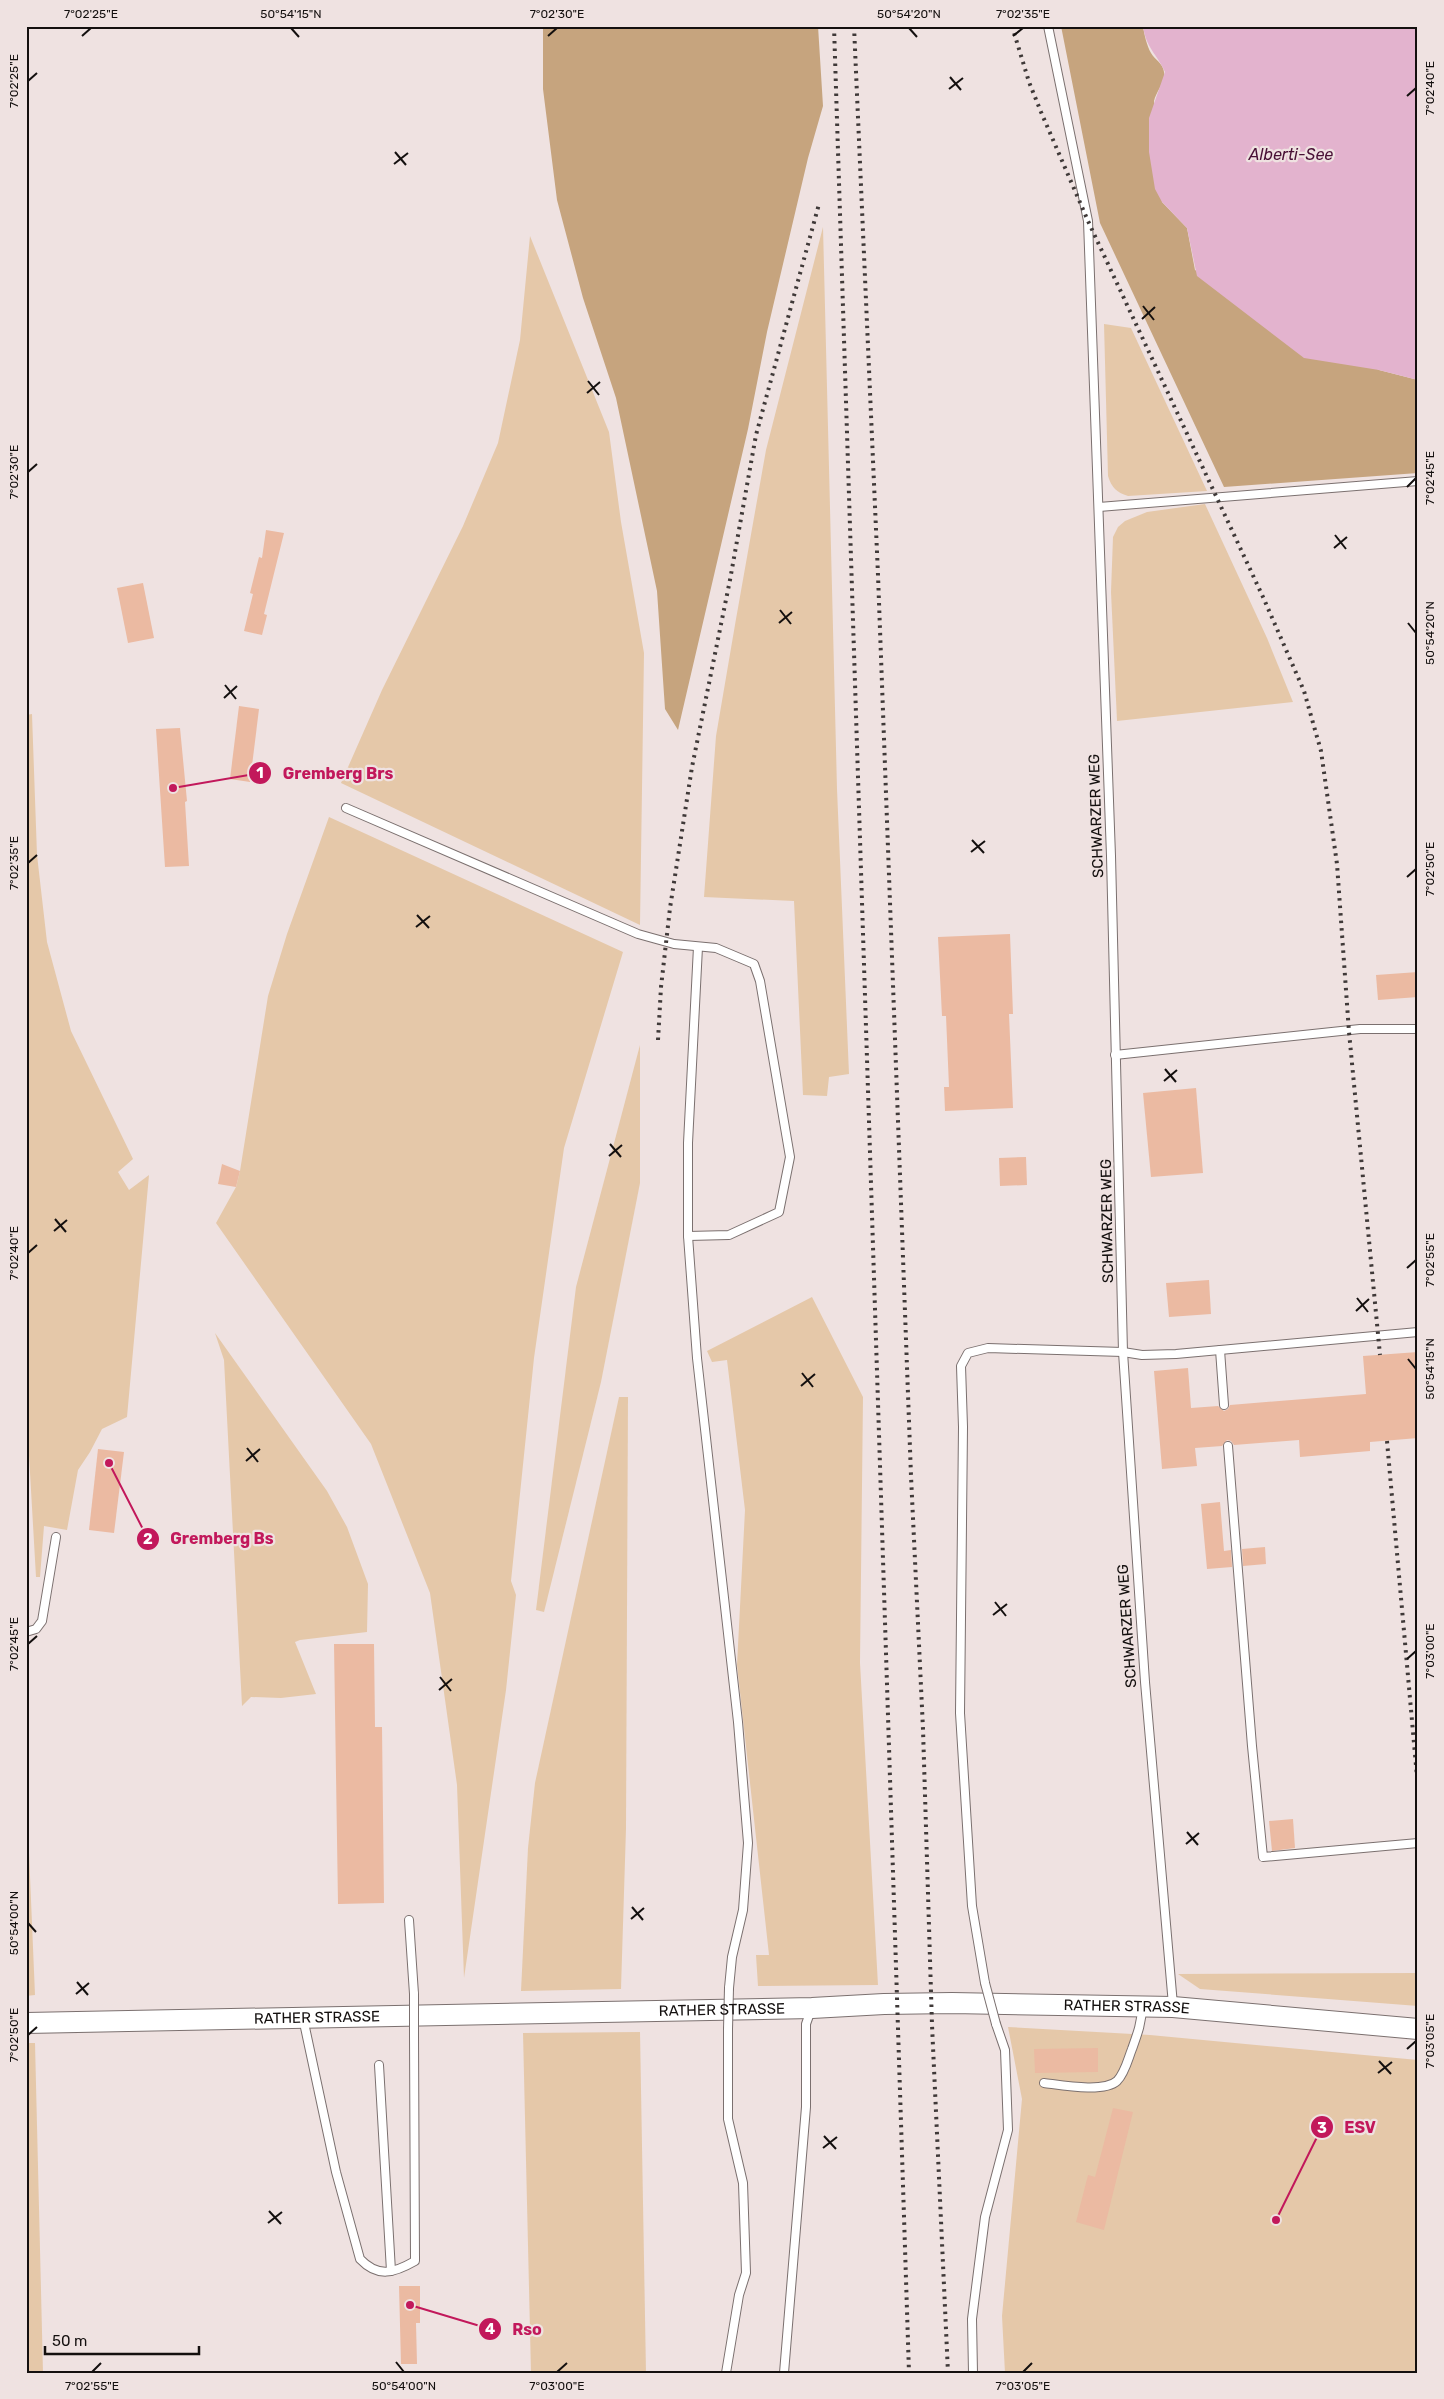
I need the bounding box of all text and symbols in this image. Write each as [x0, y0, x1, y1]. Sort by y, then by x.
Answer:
text: 7°02'25"E [64, 7, 118, 21]
text: 50°54'15"N [260, 7, 322, 21]
text: 7°02'30"E [530, 7, 584, 21]
text: 50°54'20"N [877, 7, 941, 21]
text: 7°02'35"E [996, 7, 1050, 21]
text: 7°02'25"E [7, 54, 21, 108]
text: 7°02'40"E [1423, 61, 1437, 115]
water label: Alberti-See [1248, 145, 1333, 164]
text: 7°02'30"E [7, 445, 21, 499]
text: 7°02'45"E [1423, 451, 1437, 505]
text: 50°54'20"N [1423, 601, 1437, 665]
street label: SCHWARZER WEG [1085, 754, 1107, 878]
callout: Gremberg Brs [247, 758, 403, 789]
text: 1 [256, 764, 264, 782]
text: Gremberg Brs [283, 764, 393, 783]
text: 7°02'35"E [7, 836, 21, 890]
text: 7°02'50"E [1423, 842, 1437, 896]
street label: SCHWARZER WEG [1097, 1159, 1117, 1283]
text: 7°02'40"E [7, 1226, 21, 1280]
text: 7°02'55"E [1423, 1233, 1437, 1287]
text: 50°54'15"N [1423, 1338, 1437, 1400]
callout: Gremberg Bs [135, 1523, 284, 1554]
text: Gremberg Bs [170, 1529, 274, 1548]
text: 2 [143, 1530, 153, 1548]
street label: SCHWARZER WEG [1114, 1563, 1140, 1689]
text: 7°02'45"E [7, 1617, 21, 1671]
text: 7°03'00"E [1423, 1623, 1437, 1679]
text: 50°54'00"N [7, 1891, 21, 1955]
street label: RATHER STRASSE [1063, 1996, 1191, 2017]
street label: RATHER STRASSE [659, 2000, 785, 2020]
street label: RATHER STRASSE [254, 2007, 380, 2028]
text: 7°02'50"E [7, 2008, 21, 2062]
text: 7°03'05"E [1423, 2014, 1437, 2068]
callout: ESV [1309, 2112, 1386, 2143]
text: ESV [1344, 2118, 1376, 2137]
text: 3 [1317, 2119, 1327, 2137]
callout: Rso [477, 2314, 552, 2345]
text: 4 [485, 2320, 495, 2338]
text: Rso [512, 2320, 542, 2339]
scale bar [45, 2324, 199, 2356]
text: 50 m [52, 2332, 87, 2350]
text: 7°02'55"E [65, 2379, 119, 2393]
text: 50°54'00"N [372, 2379, 436, 2393]
text: 7°03'00"E [529, 2379, 585, 2393]
text: 7°03'05"E [996, 2379, 1050, 2393]

